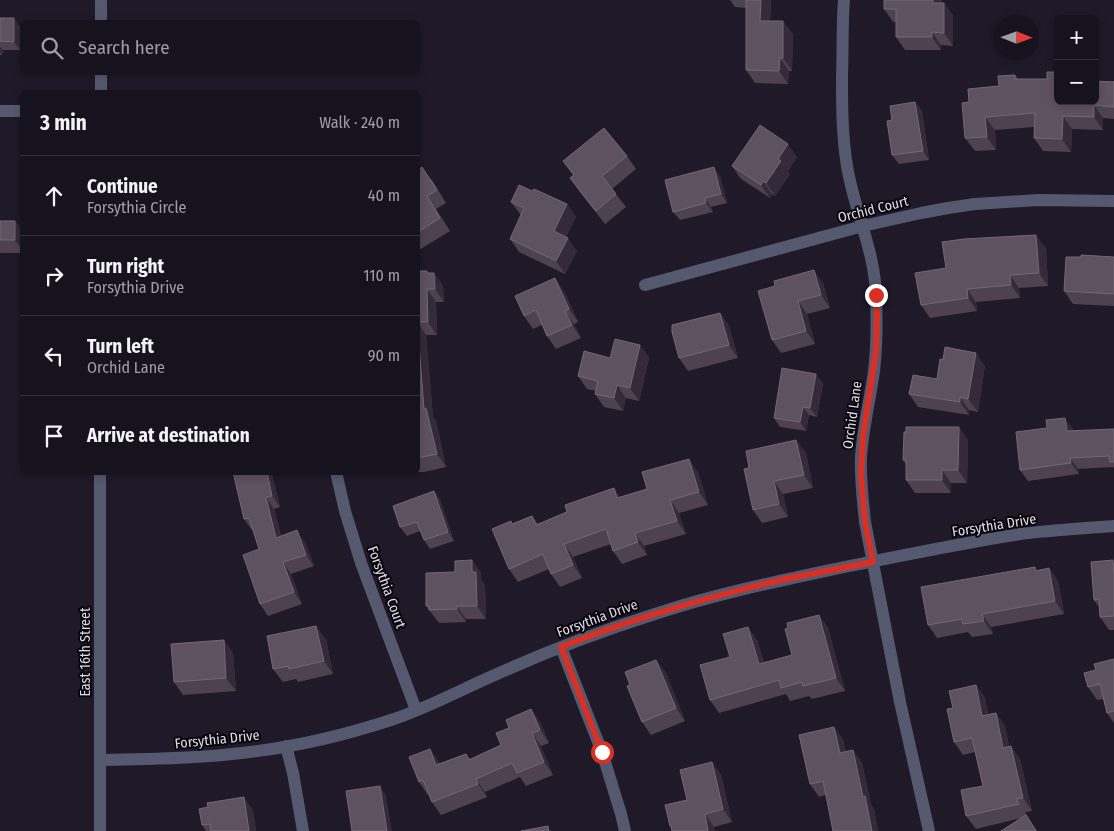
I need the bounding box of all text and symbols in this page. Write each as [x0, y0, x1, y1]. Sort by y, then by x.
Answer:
north arrow [994, 15, 1039, 60]
map controls [1054, 15, 1099, 105]
button: + [1054, 15, 1099, 60]
search box [20, 20, 420, 75]
icon: search [38, 34, 66, 62]
text: Search here [78, 36, 170, 59]
button: − [1054, 60, 1099, 105]
text: 3 min [40, 110, 87, 136]
text: Walk · 240 m [319, 113, 400, 132]
text: Continue [87, 175, 158, 198]
icon: ahead [40, 182, 68, 210]
text: 40 m [368, 186, 400, 205]
street label: Orchid Court [836, 192, 910, 226]
text: Forsythia Circle [87, 198, 186, 217]
text: Turn right [87, 255, 164, 278]
icon: right [40, 262, 68, 290]
text: 110 m [363, 266, 400, 285]
text: Forsythia Drive [87, 278, 184, 297]
route end [865, 284, 888, 307]
text: Turn left [87, 335, 154, 358]
icon: left [40, 342, 68, 370]
text: 90 m [368, 346, 400, 365]
text: Orchid Lane [87, 358, 165, 377]
street label: Orchid Lane [839, 380, 866, 450]
icon: arrive [40, 422, 68, 450]
text: Arrive at destination [87, 424, 250, 447]
street label: Forsythia Drive [951, 510, 1037, 541]
street label: Forsythia Court [364, 544, 409, 631]
street label: Forsythia Drive [554, 596, 640, 641]
street label: East 16th Street [77, 607, 94, 697]
street label: Forsythia Drive [174, 727, 260, 752]
route start [591, 741, 614, 764]

